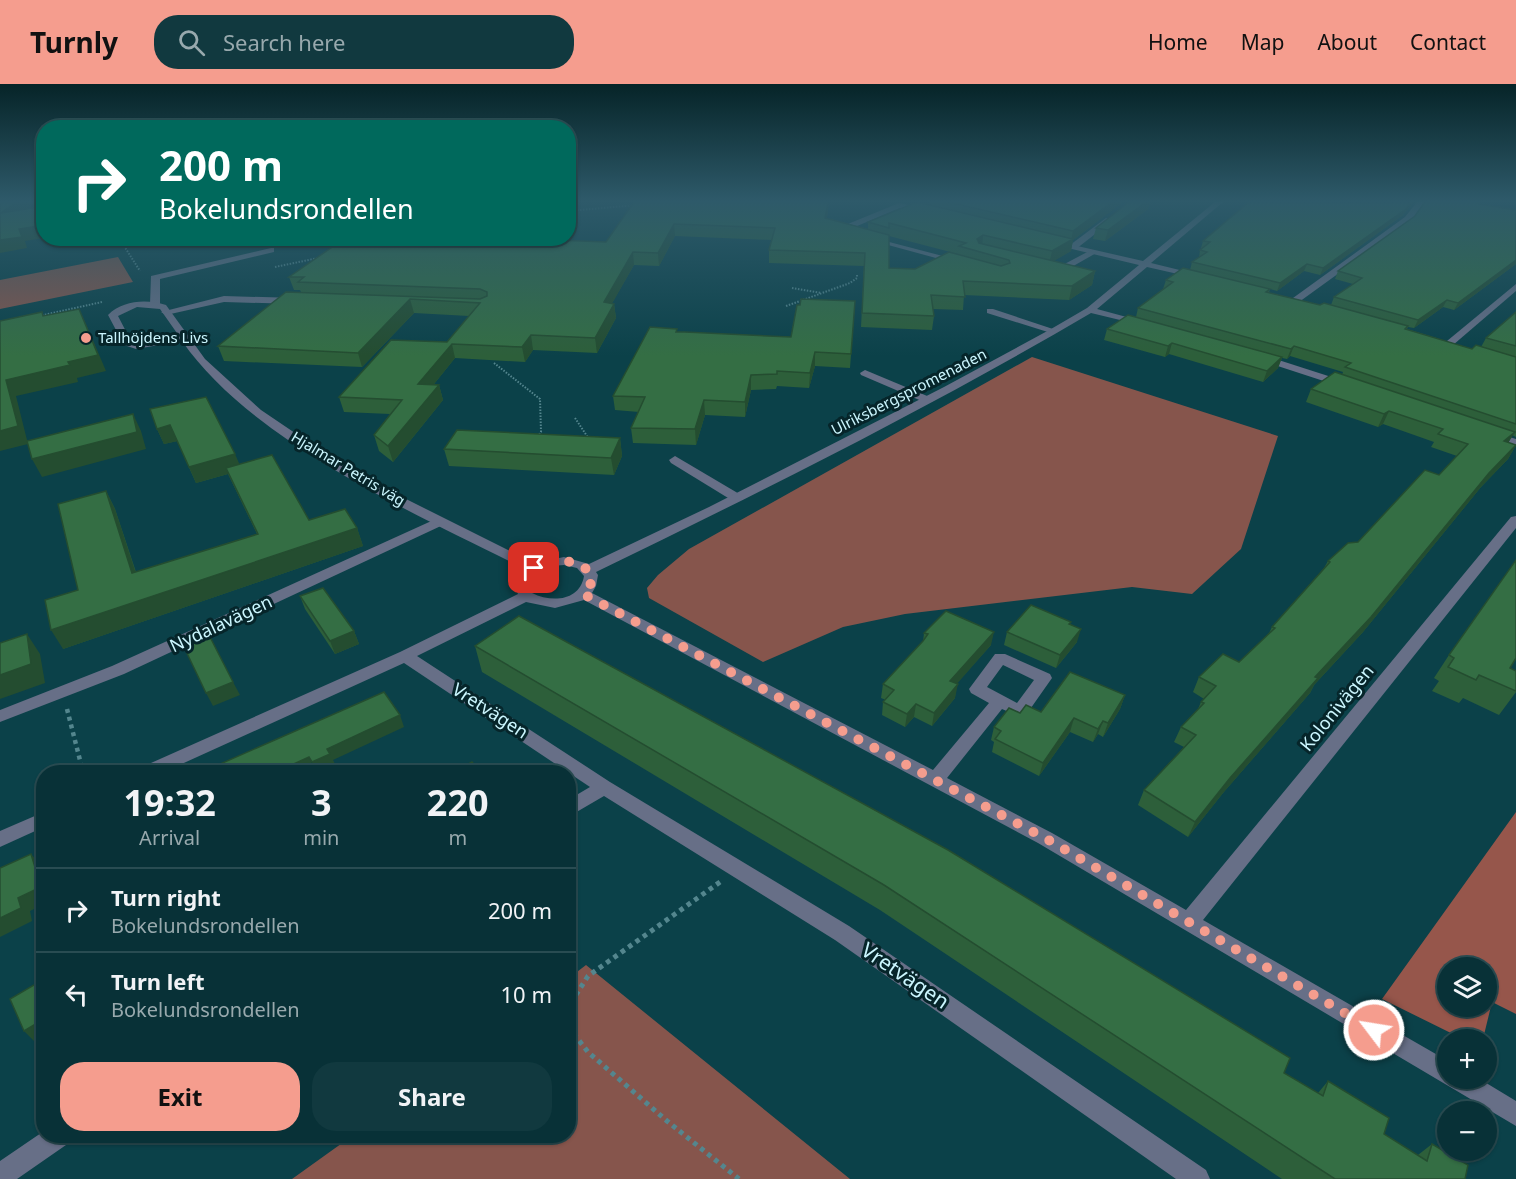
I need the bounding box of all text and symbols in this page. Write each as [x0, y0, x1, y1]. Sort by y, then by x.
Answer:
search box [154, 15, 574, 69]
text: Turnly [30, 23, 118, 61]
icon: search [175, 26, 208, 59]
text: Search here [223, 27, 345, 57]
text: Home [1148, 28, 1208, 56]
text: Map [1241, 28, 1284, 56]
text: About [1317, 28, 1377, 56]
text: Contact [1410, 28, 1486, 56]
text: 200 m [159, 136, 283, 193]
icon: right [60, 144, 138, 222]
text: Bokelundsrondellen [159, 190, 414, 227]
place label: Tallhöjdens Livs [98, 327, 208, 347]
marker: Tallhöjdens Livs [79, 331, 93, 345]
street label: Ulriksbergspromenaden [828, 343, 990, 439]
street label: Hjalmar Petris väg [288, 426, 409, 510]
pin [508, 542, 559, 593]
icon: arrive [517, 551, 550, 584]
street label: Nydalavägen [165, 589, 276, 657]
street label: Kolonivägen [1294, 659, 1379, 756]
street label: Vretvägen [448, 677, 533, 744]
text: 19:32 [123, 778, 216, 827]
text: 3 [311, 778, 332, 827]
text: 220 [427, 778, 489, 827]
text: Arrival [139, 824, 200, 851]
text: min [303, 824, 339, 851]
text: m [448, 824, 467, 851]
text: Turn right [111, 882, 221, 912]
icon: right [60, 894, 93, 927]
text: 200 m [488, 895, 552, 925]
text: Bokelundsrondellen [111, 912, 300, 939]
street label: Vretvägen [856, 936, 955, 1015]
map controls [1437, 957, 1497, 1161]
button: layers [1437, 957, 1497, 1017]
text: Turn left [111, 966, 205, 996]
icon: left [60, 978, 93, 1011]
text: 10 m [501, 979, 552, 1009]
text: Bokelundsrondellen [111, 996, 300, 1023]
position arrow [1342, 998, 1406, 1062]
button: + [1437, 1029, 1497, 1089]
button: Exit [60, 1062, 300, 1131]
button: Share [312, 1062, 552, 1131]
button: − [1437, 1101, 1497, 1161]

